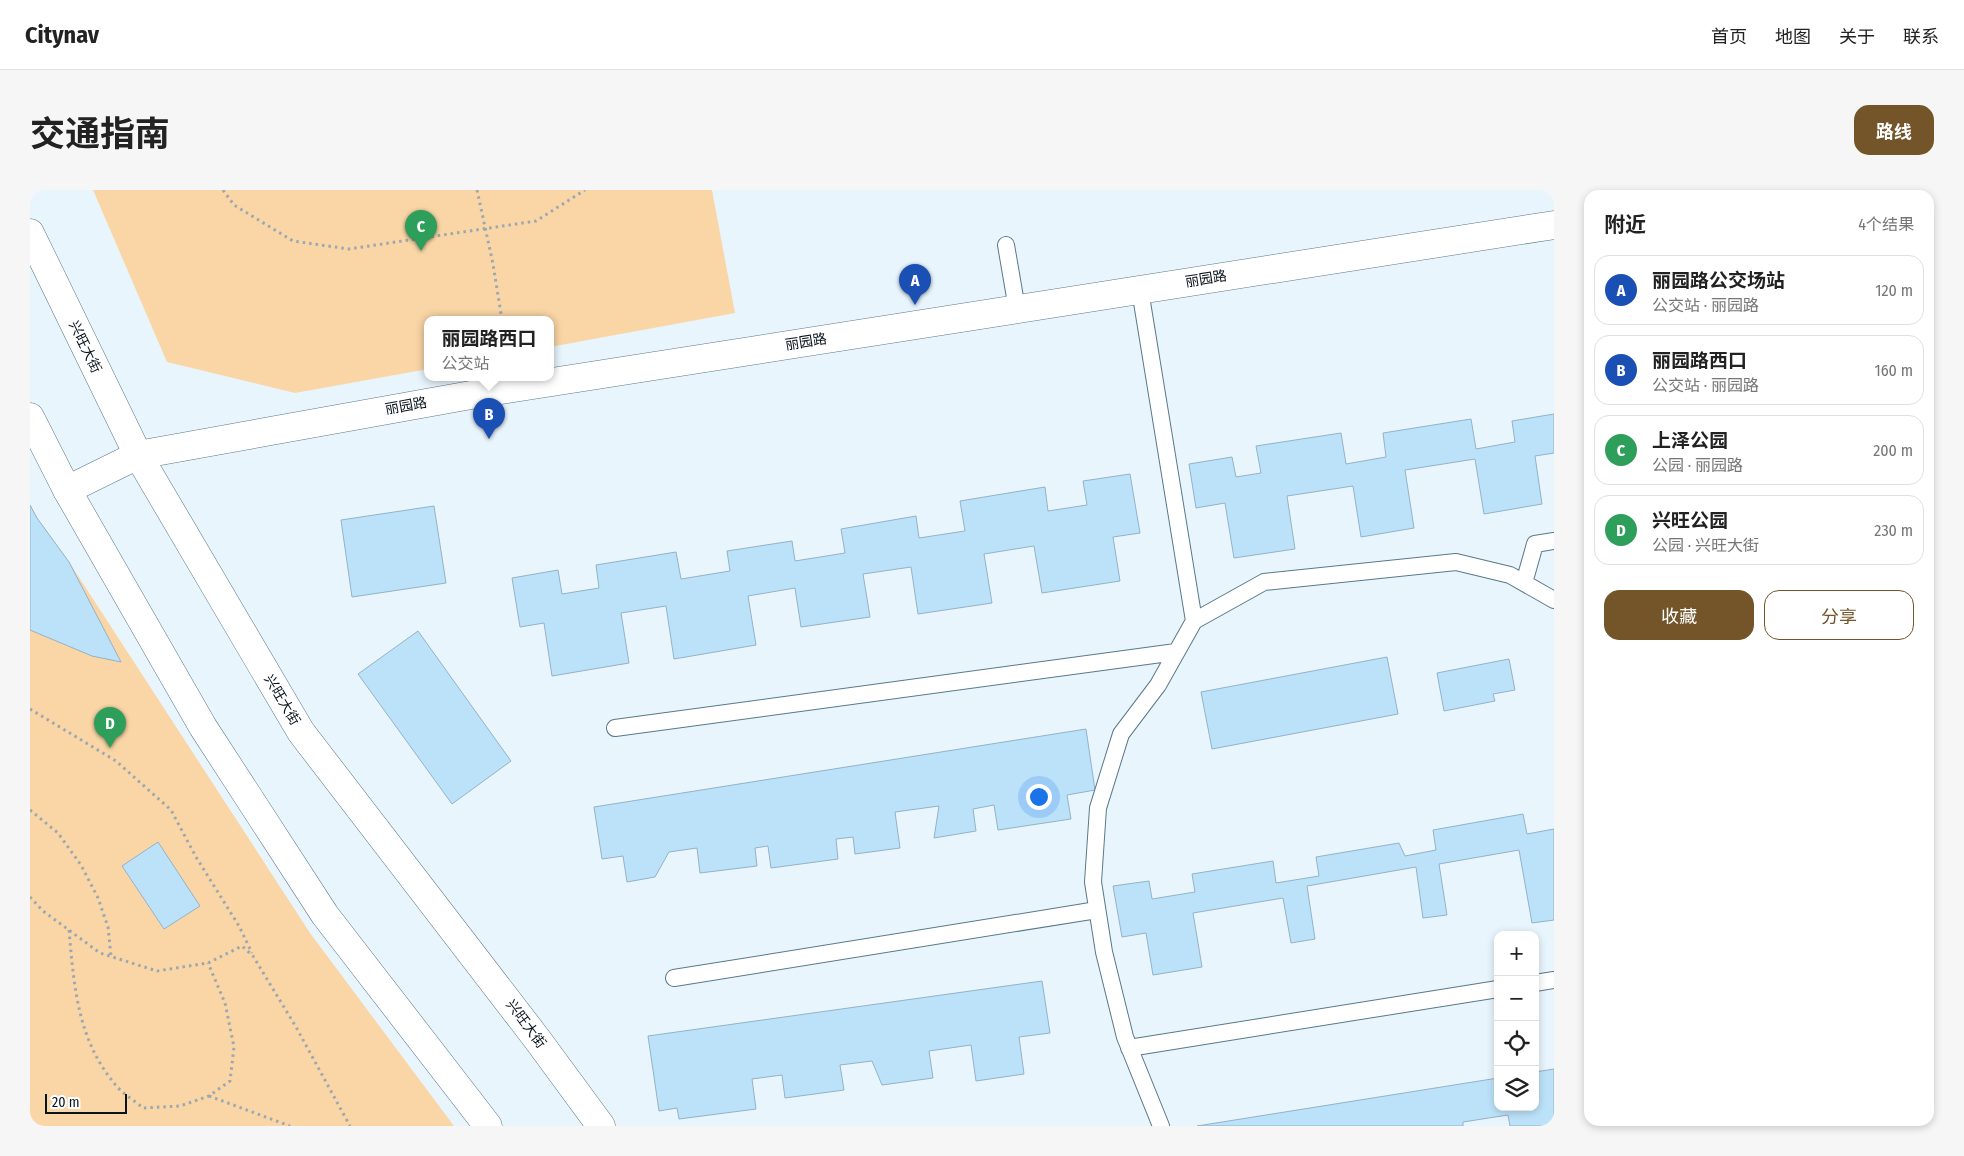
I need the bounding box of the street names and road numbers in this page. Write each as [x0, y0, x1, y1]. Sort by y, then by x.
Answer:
street label: 丽园路 [1184, 267, 1228, 291]
street label: 兴旺大街 [65, 318, 105, 376]
street label: 丽园路 [784, 330, 828, 354]
street label: 丽园路 [384, 394, 428, 418]
street label: 兴旺大街 [260, 672, 304, 728]
street label: 兴旺大街 [502, 997, 550, 1051]

